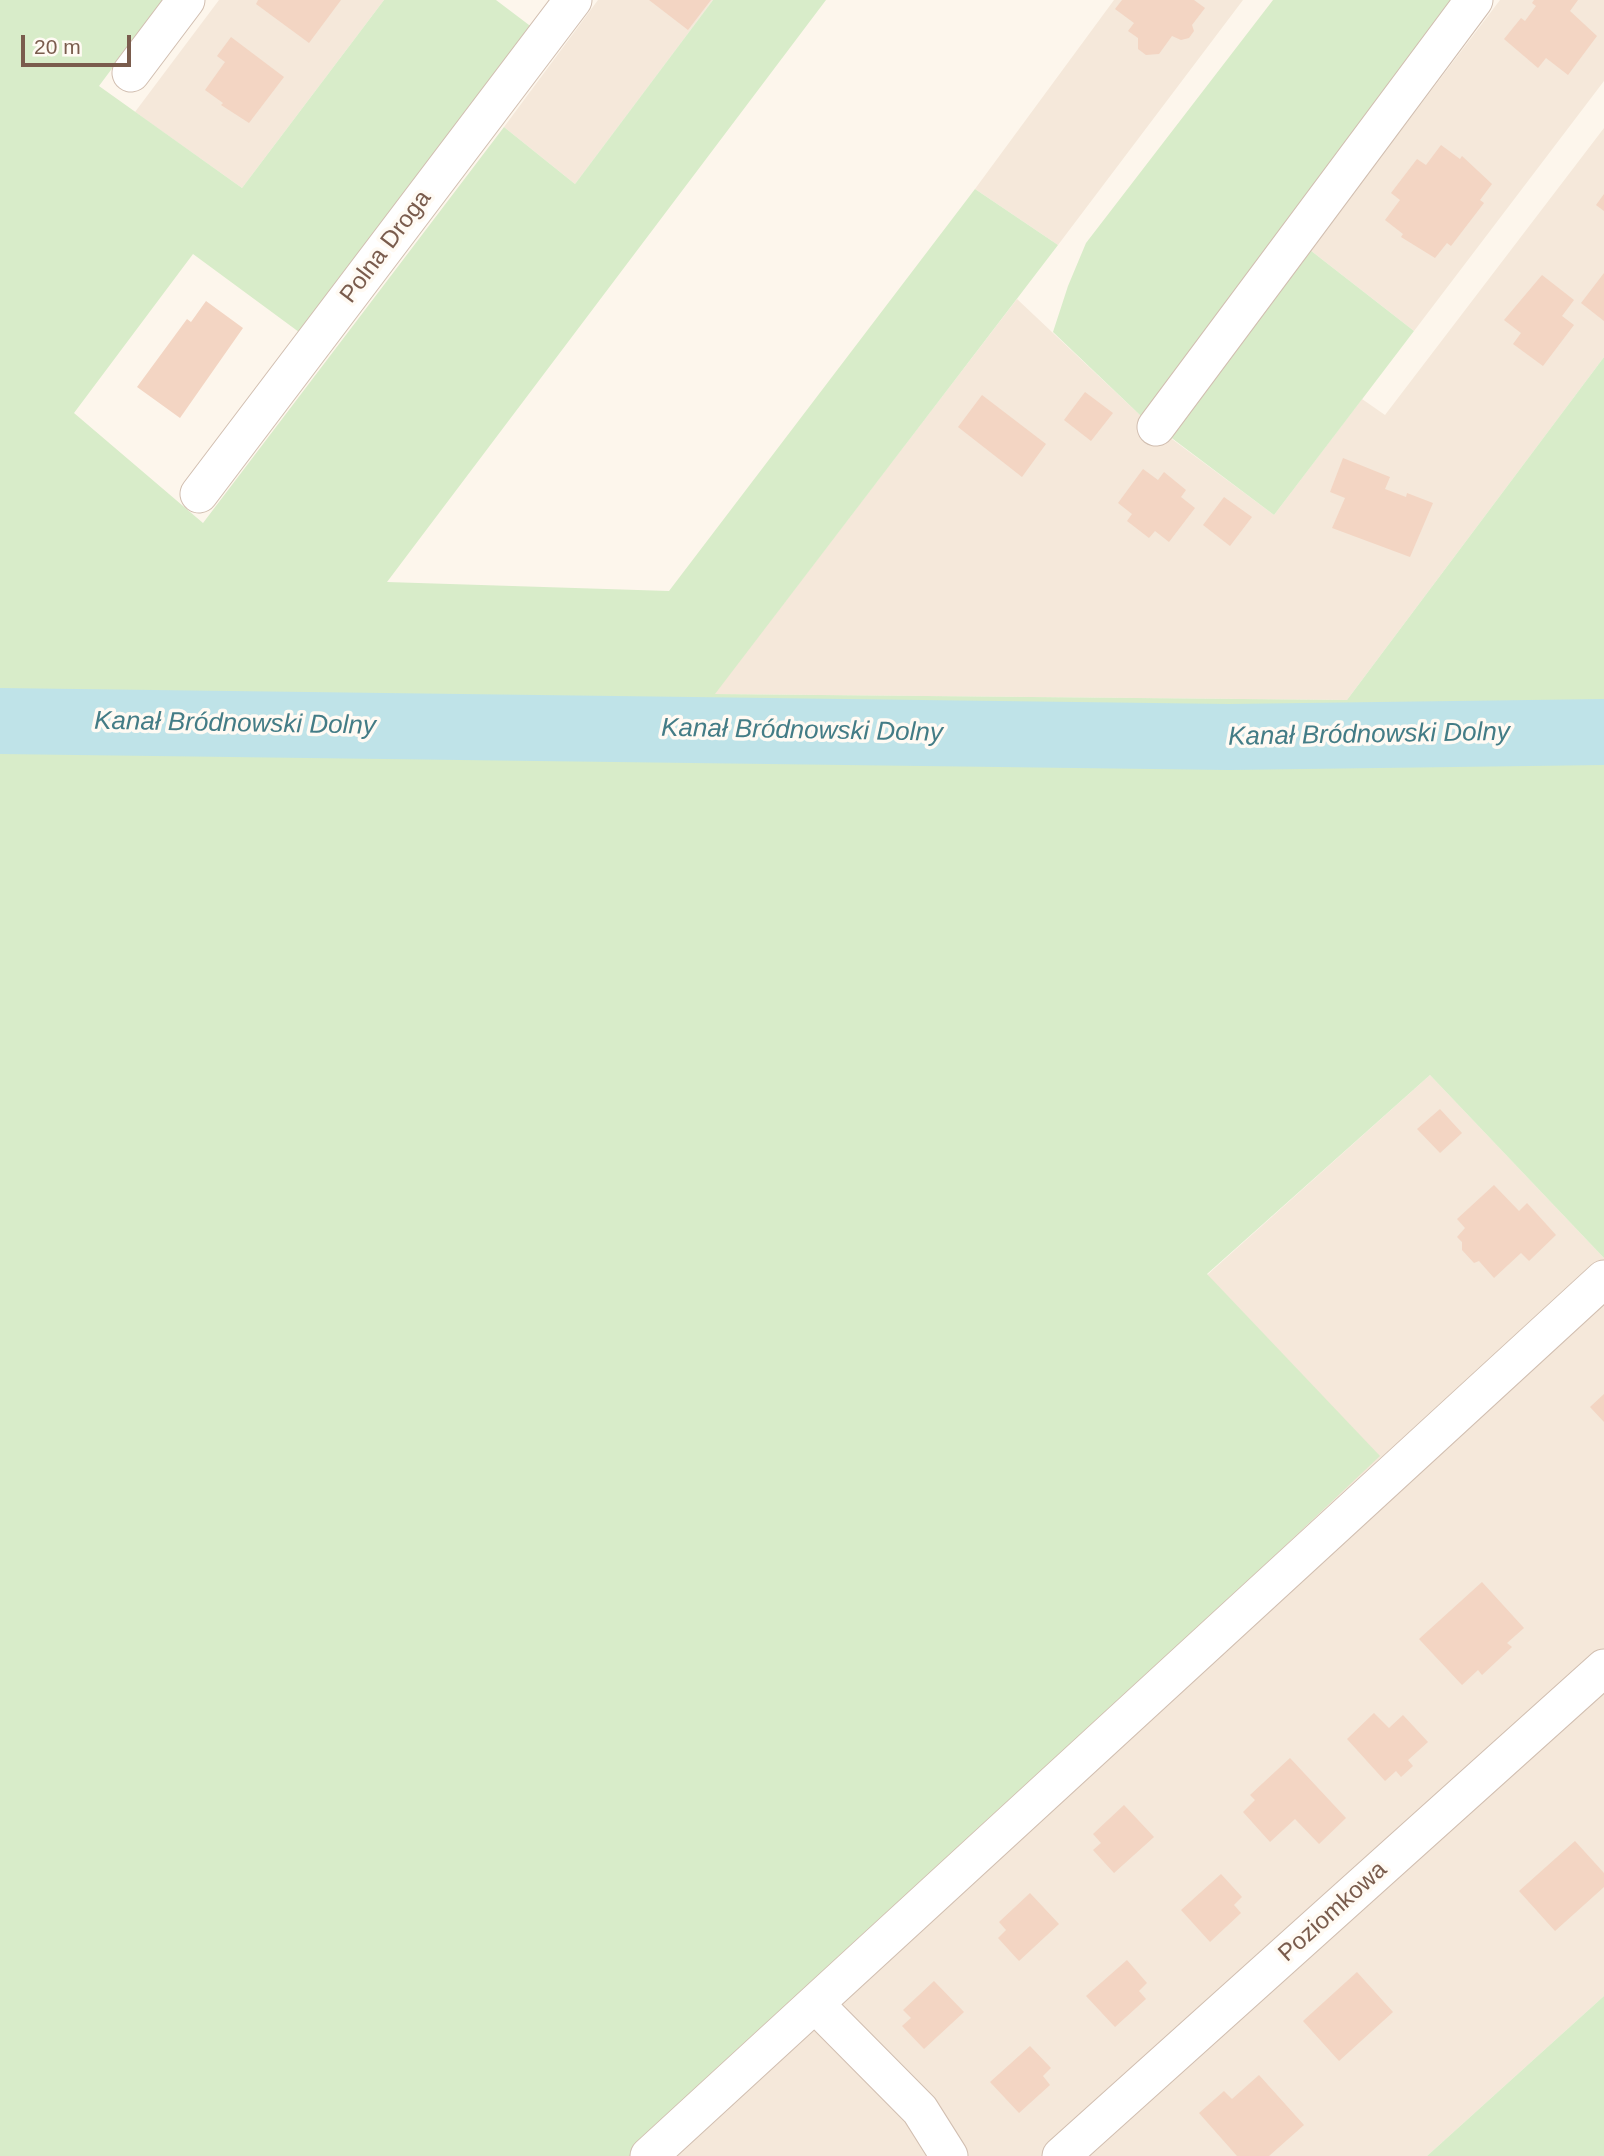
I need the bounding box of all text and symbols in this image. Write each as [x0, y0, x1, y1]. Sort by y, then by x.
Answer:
scale bar [24, 21, 135, 65]
text: 20 m [34, 35, 81, 58]
street label: Polna Droga [334, 185, 438, 309]
water label: Kanał Bródnowski Dolny [94, 706, 376, 742]
water label: Kanał Bródnowski Dolny [661, 713, 943, 749]
water label: Kanał Bródnowski Dolny [1228, 717, 1510, 753]
street label: Poziomkowa [1273, 1856, 1393, 1968]

